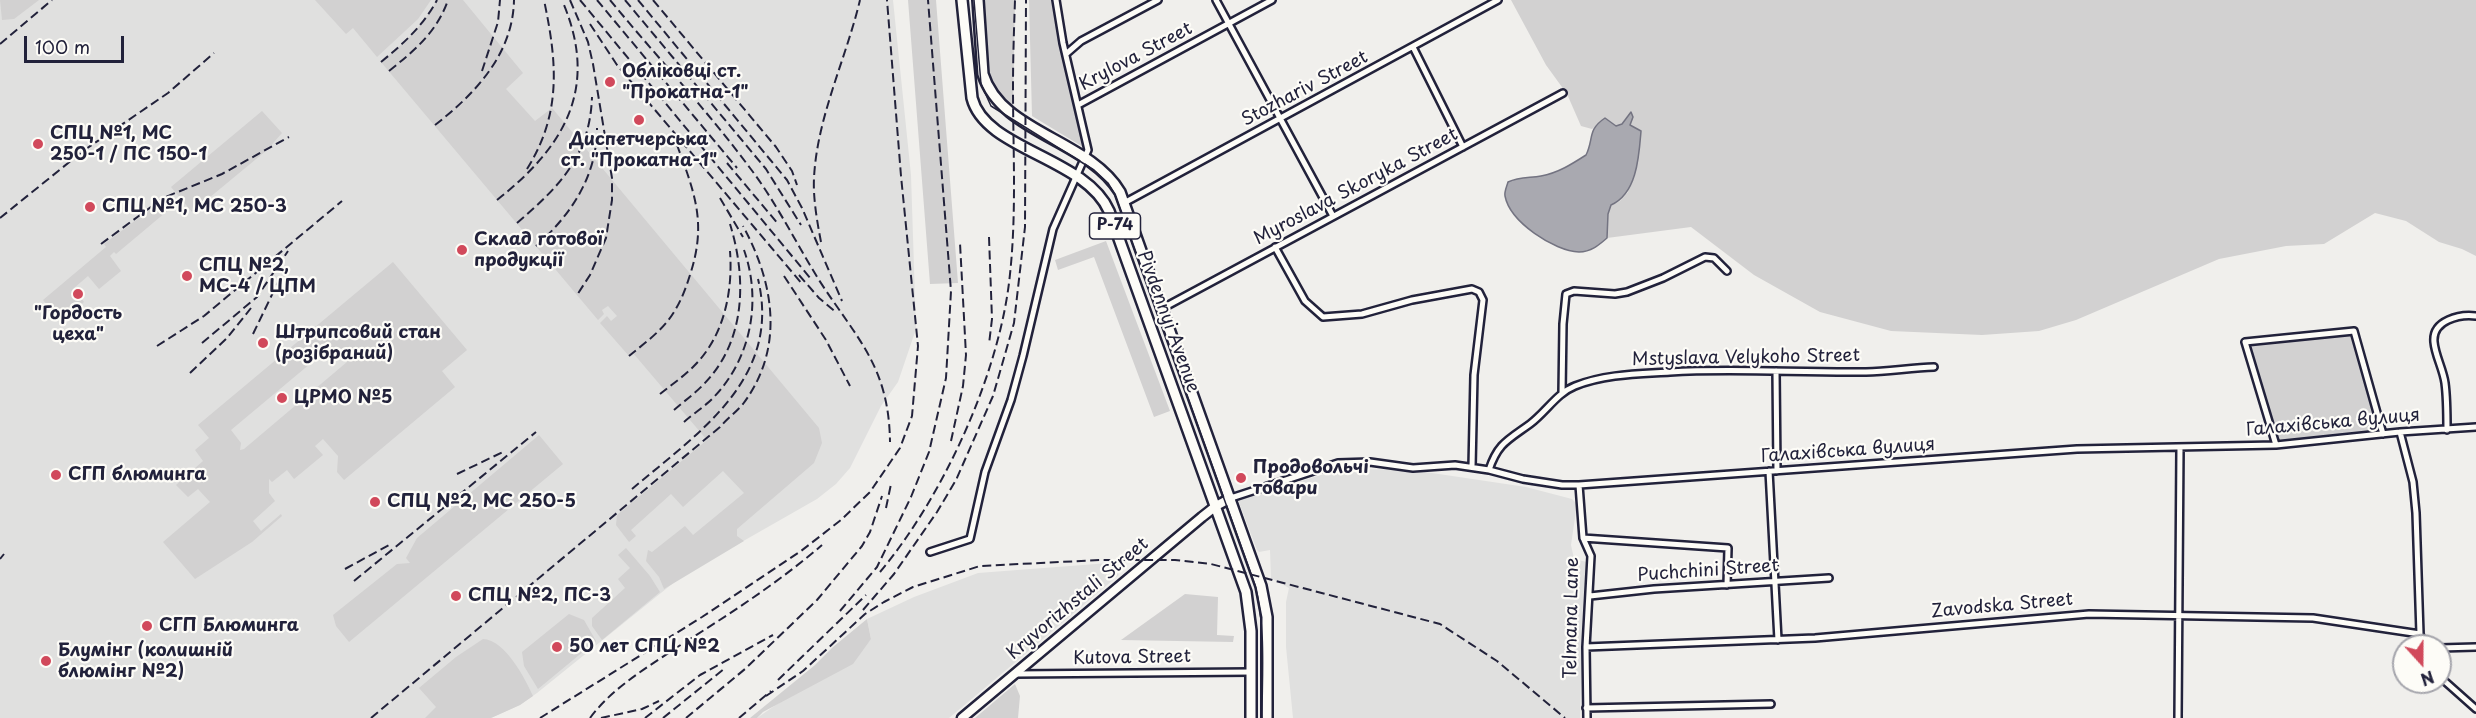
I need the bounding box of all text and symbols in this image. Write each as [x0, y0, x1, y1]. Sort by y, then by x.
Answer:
street label: Krylova Street [1076, 18, 1196, 96]
scale bar [27, 24, 128, 62]
text: 100 m [35, 33, 90, 60]
street label: Stozhariv Street [1238, 47, 1372, 131]
place label: Обліковці ст. "Прокатна-1" [622, 61, 749, 104]
marker: Обліковці ст. "Прокатна-1" [603, 75, 617, 89]
marker: Диспетчерська ст. "Прокатна-1" [632, 113, 646, 127]
place label: СПЦ №1, МС 250-1 / ПС 150-1 [50, 123, 207, 166]
street label: Myroslava Skoryka Street [1250, 124, 1462, 250]
place label: Диспетчерська ст. "Прокатна-1" [561, 129, 717, 172]
marker: СПЦ №1, МС 250-1 / ПС 150-1 [31, 137, 45, 151]
place label: СПЦ №1, МС 250-3 [102, 196, 287, 218]
marker: СПЦ №1, МС 250-3 [83, 200, 97, 214]
road number: Р-74 [1090, 213, 1140, 239]
place label: Склад готової продукції [474, 229, 603, 272]
marker: Склад готової продукції [455, 243, 469, 257]
street label: Pivdennyi Avenue [1132, 248, 1204, 396]
place label: СПЦ №2, МС-4 / ЦПМ [199, 255, 316, 298]
marker: СПЦ №2, МС-4 / ЦПМ [180, 269, 194, 283]
marker: "Гордость цеха" [71, 287, 85, 301]
place label: "Гордость цеха" [34, 303, 122, 346]
place label: Штрипсовий стан (розібраний) [275, 322, 441, 364]
marker: Штрипсовий стан (розібраний) [256, 336, 270, 350]
street label: Mstyslava Velykoho Street [1632, 345, 1860, 371]
place label: ЦРМО №5 [294, 387, 393, 409]
marker: ЦРМО №5 [275, 391, 289, 405]
street label: Галахівська вулиця [2245, 405, 2421, 441]
street label: Галахівська вулиця [1760, 434, 1936, 468]
place label: Продовольчі товари [1253, 457, 1369, 500]
place label: СГП блюминга [68, 464, 206, 486]
marker: СГП блюминга [49, 468, 63, 482]
marker: Продовольчі товари [1234, 471, 1248, 485]
place label: СПЦ №2, МС 250-5 [387, 491, 576, 513]
marker: СПЦ №2, МС 250-5 [368, 495, 382, 509]
street label: Kryvorizhstali Street [1003, 534, 1153, 664]
street label: Puchchini Street [1637, 555, 1779, 587]
street label: Telmana Lane [1560, 557, 1584, 679]
place label: СПЦ №2, ПС-3 [468, 585, 611, 607]
marker: СПЦ №2, ПС-3 [449, 589, 463, 603]
street label: Zavodska Street [1930, 589, 2074, 623]
place label: СГП Блюминга [159, 615, 299, 637]
marker: СГП Блюминга [140, 619, 154, 633]
north arrow [2392, 634, 2452, 694]
place label: 50 лет СПЦ №2 [569, 636, 720, 658]
place label: Блумінг (колишній блюмінг №2) [58, 640, 233, 682]
marker: 50 лет СПЦ №2 [550, 640, 564, 654]
street label: Kutova Street [1073, 646, 1191, 670]
marker: Блумінг (колишній блюмінг №2) [39, 654, 53, 668]
text: N [2418, 665, 2438, 692]

